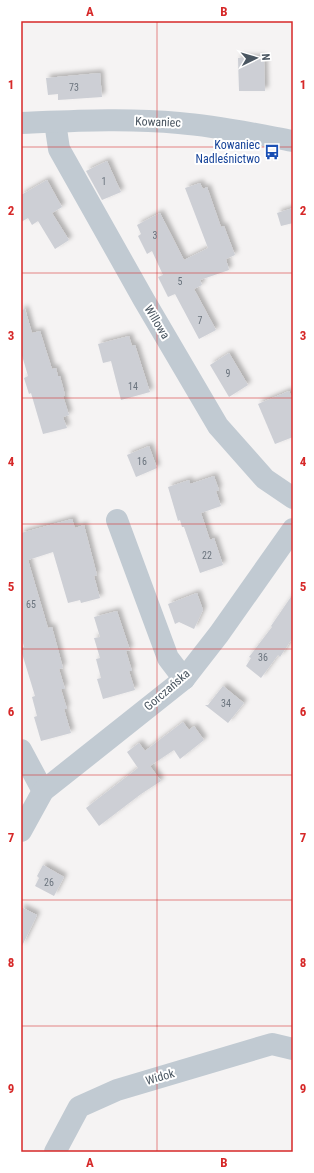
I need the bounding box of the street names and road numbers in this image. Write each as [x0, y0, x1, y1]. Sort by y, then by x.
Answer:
street label: Kowaniec [135, 114, 182, 130]
street label: Willowa [141, 303, 173, 342]
street label: Gorczańska [141, 666, 193, 714]
street label: Widok [144, 1066, 177, 1088]

